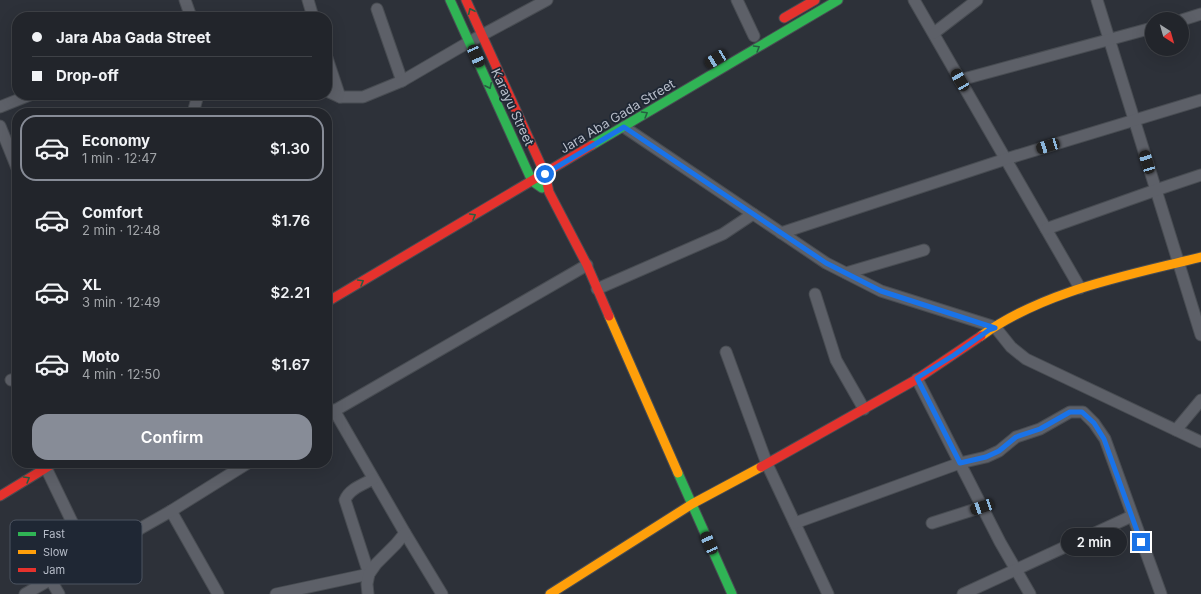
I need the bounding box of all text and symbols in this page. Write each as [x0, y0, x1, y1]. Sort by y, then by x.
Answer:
one-way arrow [468, 8, 476, 15]
north arrow [1145, 12, 1189, 56]
map controls [1145, 12, 1189, 56]
text: Jara Aba Gada Street [56, 28, 211, 47]
car [466, 43, 486, 69]
one-way arrow [753, 46, 760, 53]
car [703, 48, 729, 70]
text: Drop-off [56, 66, 119, 85]
street label: Karayu Street [488, 66, 538, 148]
car [949, 67, 971, 93]
street label: Jara Aba Gada Street [557, 75, 677, 157]
one-way arrow [484, 82, 492, 90]
one-way arrow [641, 112, 648, 119]
icon: car [34, 130, 70, 166]
text: Economy [82, 131, 150, 150]
car [1035, 137, 1061, 155]
text: $1.30 [270, 139, 310, 158]
car [1138, 149, 1156, 175]
text: 1 min · 12:47 [82, 150, 157, 166]
route start [536, 165, 554, 183]
icon: car [34, 202, 70, 238]
text: Comfort [82, 203, 143, 222]
text: $1.76 [271, 211, 310, 230]
one-way arrow [469, 214, 476, 221]
text: 2 min · 12:48 [82, 222, 160, 238]
icon: car [34, 274, 70, 310]
text: XL [82, 275, 102, 294]
one-way arrow [357, 280, 364, 287]
text: $2.21 [270, 283, 310, 302]
text: 3 min · 12:49 [82, 294, 160, 310]
icon: car [34, 346, 70, 382]
text: Moto [82, 347, 120, 366]
text: $1.67 [271, 355, 310, 374]
text: 4 min · 12:50 [82, 366, 160, 382]
button: Confirm [32, 414, 312, 460]
one-way arrow [23, 477, 30, 484]
car [969, 498, 995, 516]
legend [10, 520, 142, 584]
text: Fast [43, 527, 65, 541]
callout: 2 min [1061, 528, 1127, 556]
car [699, 530, 719, 556]
route end [1132, 533, 1150, 551]
text: 2 min [1077, 534, 1111, 550]
text: Slow [43, 545, 68, 559]
text: Jam [43, 563, 65, 577]

